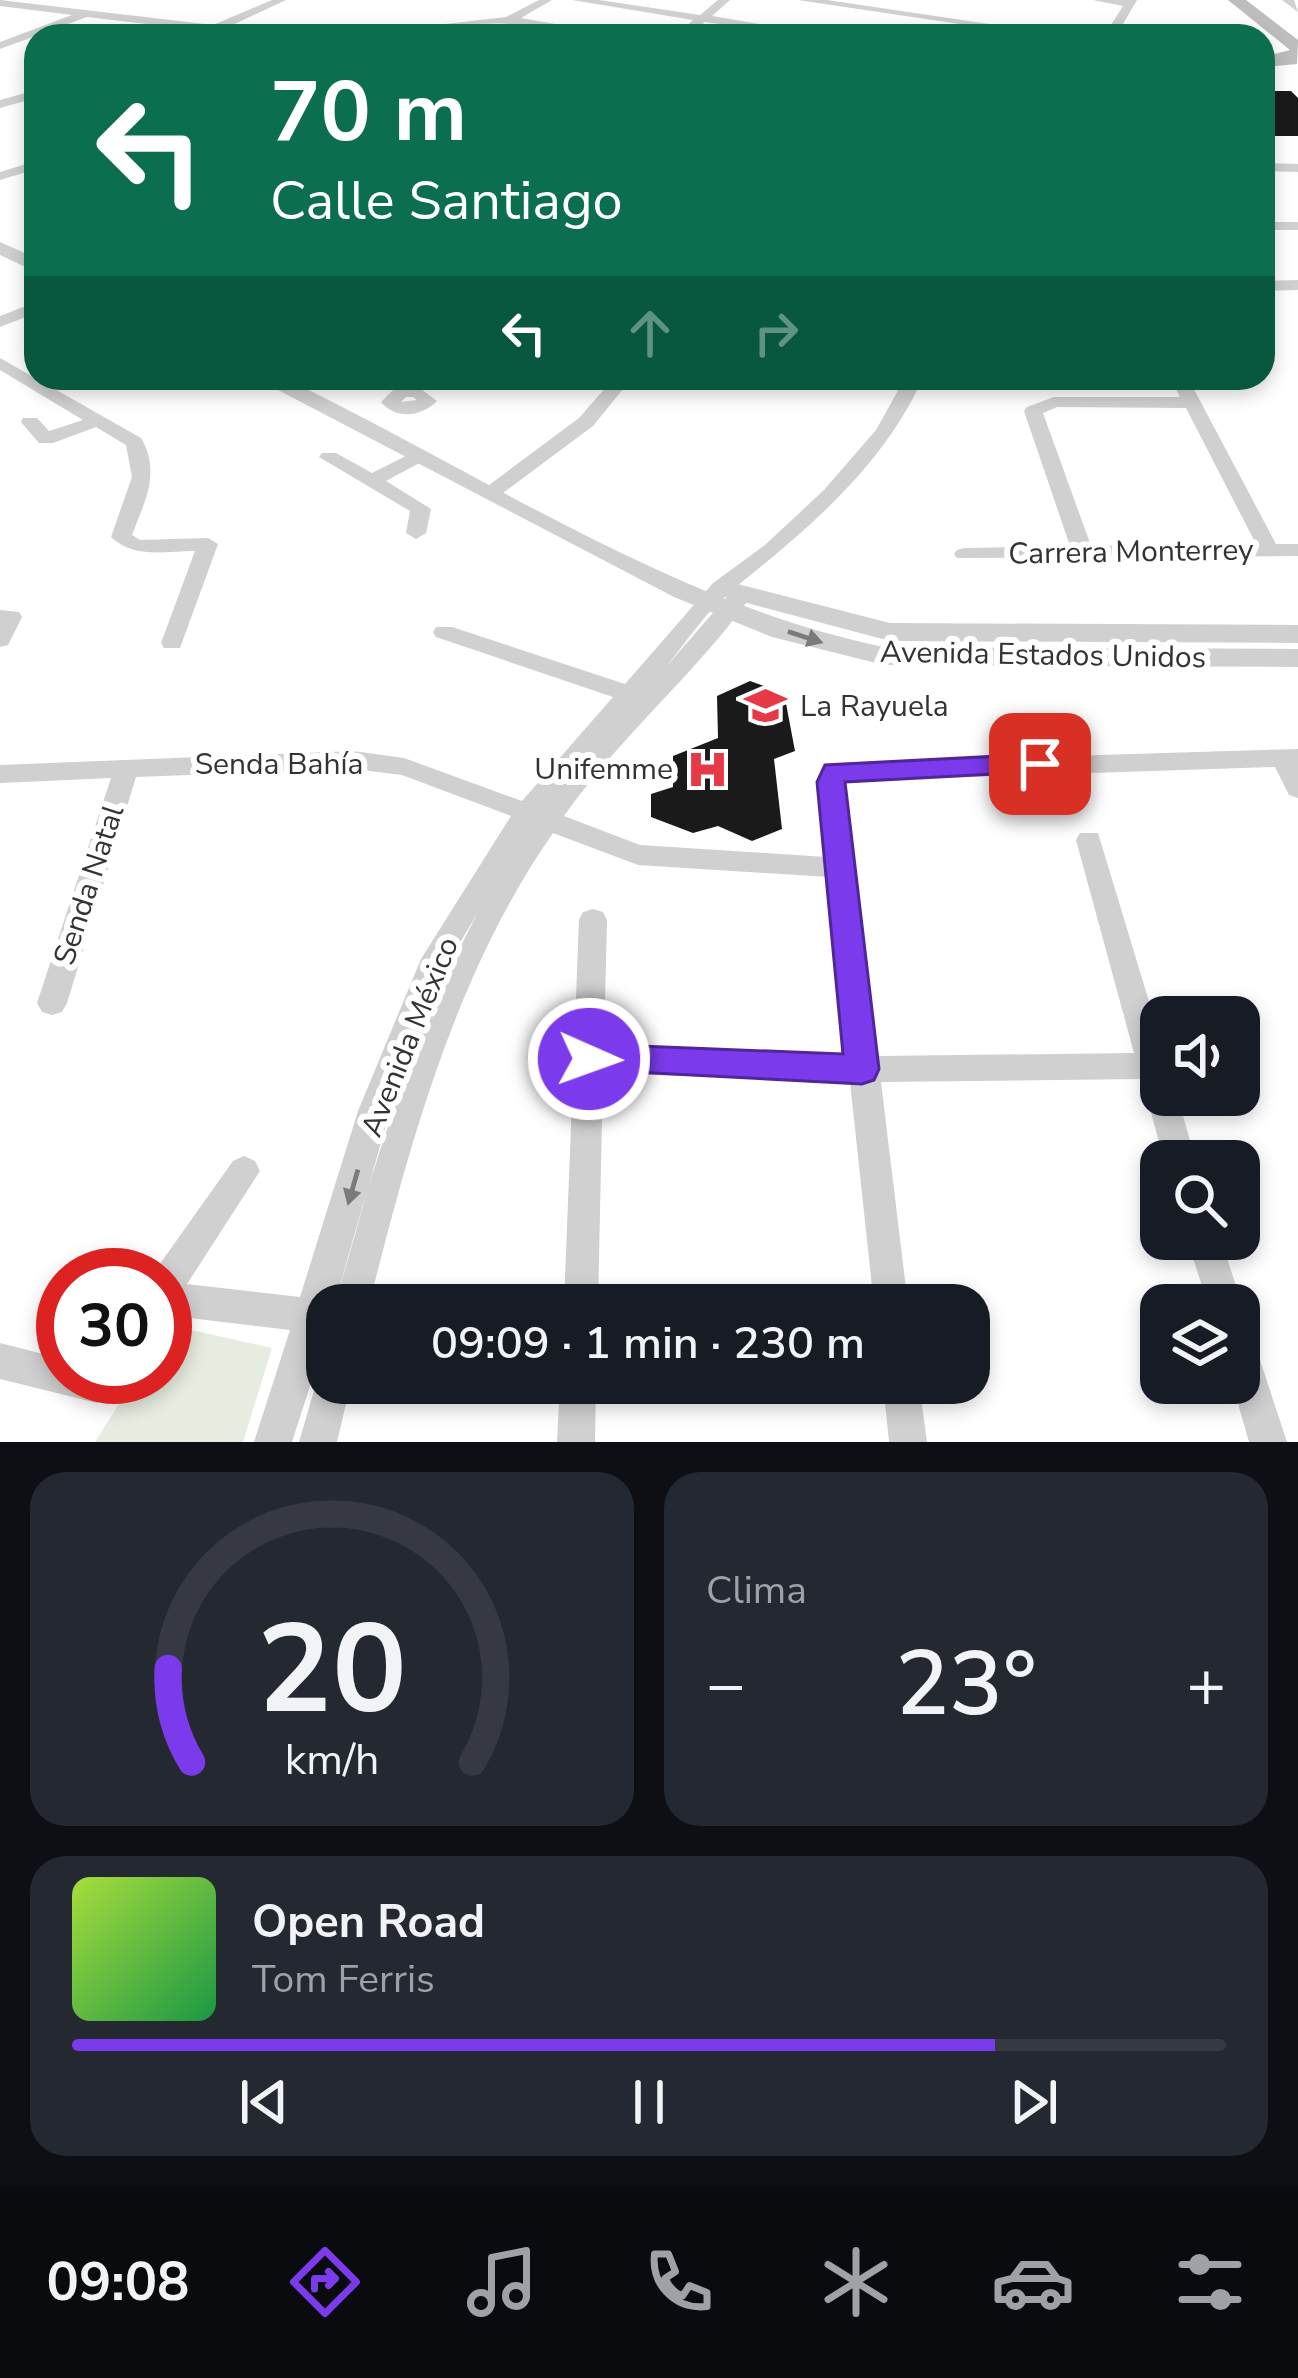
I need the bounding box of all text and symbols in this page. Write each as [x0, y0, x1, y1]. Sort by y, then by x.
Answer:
text: 70 m [270, 55, 467, 170]
icon: left [72, 72, 228, 228]
text: Calle Santiago [270, 164, 623, 238]
icon: left [491, 300, 557, 366]
icon: ahead [617, 300, 683, 366]
icon: right [743, 300, 809, 366]
street label: Carrera Monterrey [1008, 529, 1255, 575]
one-way arrow [787, 629, 824, 648]
street label: Avenida Estados Unidos [880, 632, 1206, 678]
school or university icon: La Rayuela [743, 683, 789, 729]
place label: La Rayuela [800, 686, 949, 727]
pin [989, 713, 1091, 815]
icon: arrive [1007, 731, 1073, 797]
street label: Senda Bahía [195, 744, 363, 785]
hospital icon: Unifemme [684, 746, 730, 792]
place label: Unifemme [534, 749, 673, 790]
street label: Senda Natal [44, 800, 134, 970]
street label: Avenida México [351, 931, 469, 1143]
position arrow [526, 996, 652, 1122]
map controls [1140, 996, 1260, 1404]
button: sound [1140, 996, 1260, 1116]
button: search [1140, 1140, 1260, 1260]
one-way arrow [343, 1169, 361, 1206]
speed limit sign: 30 [36, 1248, 192, 1404]
button: layers [1140, 1284, 1260, 1404]
text: 09:09 · 1 min · 230 m [431, 1313, 865, 1374]
text: Clima [706, 1564, 807, 1617]
text: 20 [257, 1585, 407, 1755]
text: 23° [895, 1623, 1037, 1746]
text: − [706, 1640, 746, 1730]
text: + [1186, 1640, 1226, 1730]
text: km/h [285, 1731, 379, 1789]
text: Open Road [252, 1892, 485, 1953]
text: Tom Ferris [252, 1953, 435, 2006]
icon: previous [231, 2069, 297, 2135]
icon: pause [616, 2069, 682, 2135]
icon: next [1001, 2069, 1067, 2135]
icon: directions [283, 2240, 367, 2324]
icon: music [460, 2240, 544, 2324]
icon: phone [637, 2240, 721, 2324]
icon: climate [814, 2240, 898, 2324]
icon: car [991, 2240, 1075, 2324]
icon: filters [1168, 2240, 1252, 2324]
text: 09:08 [47, 2245, 190, 2319]

